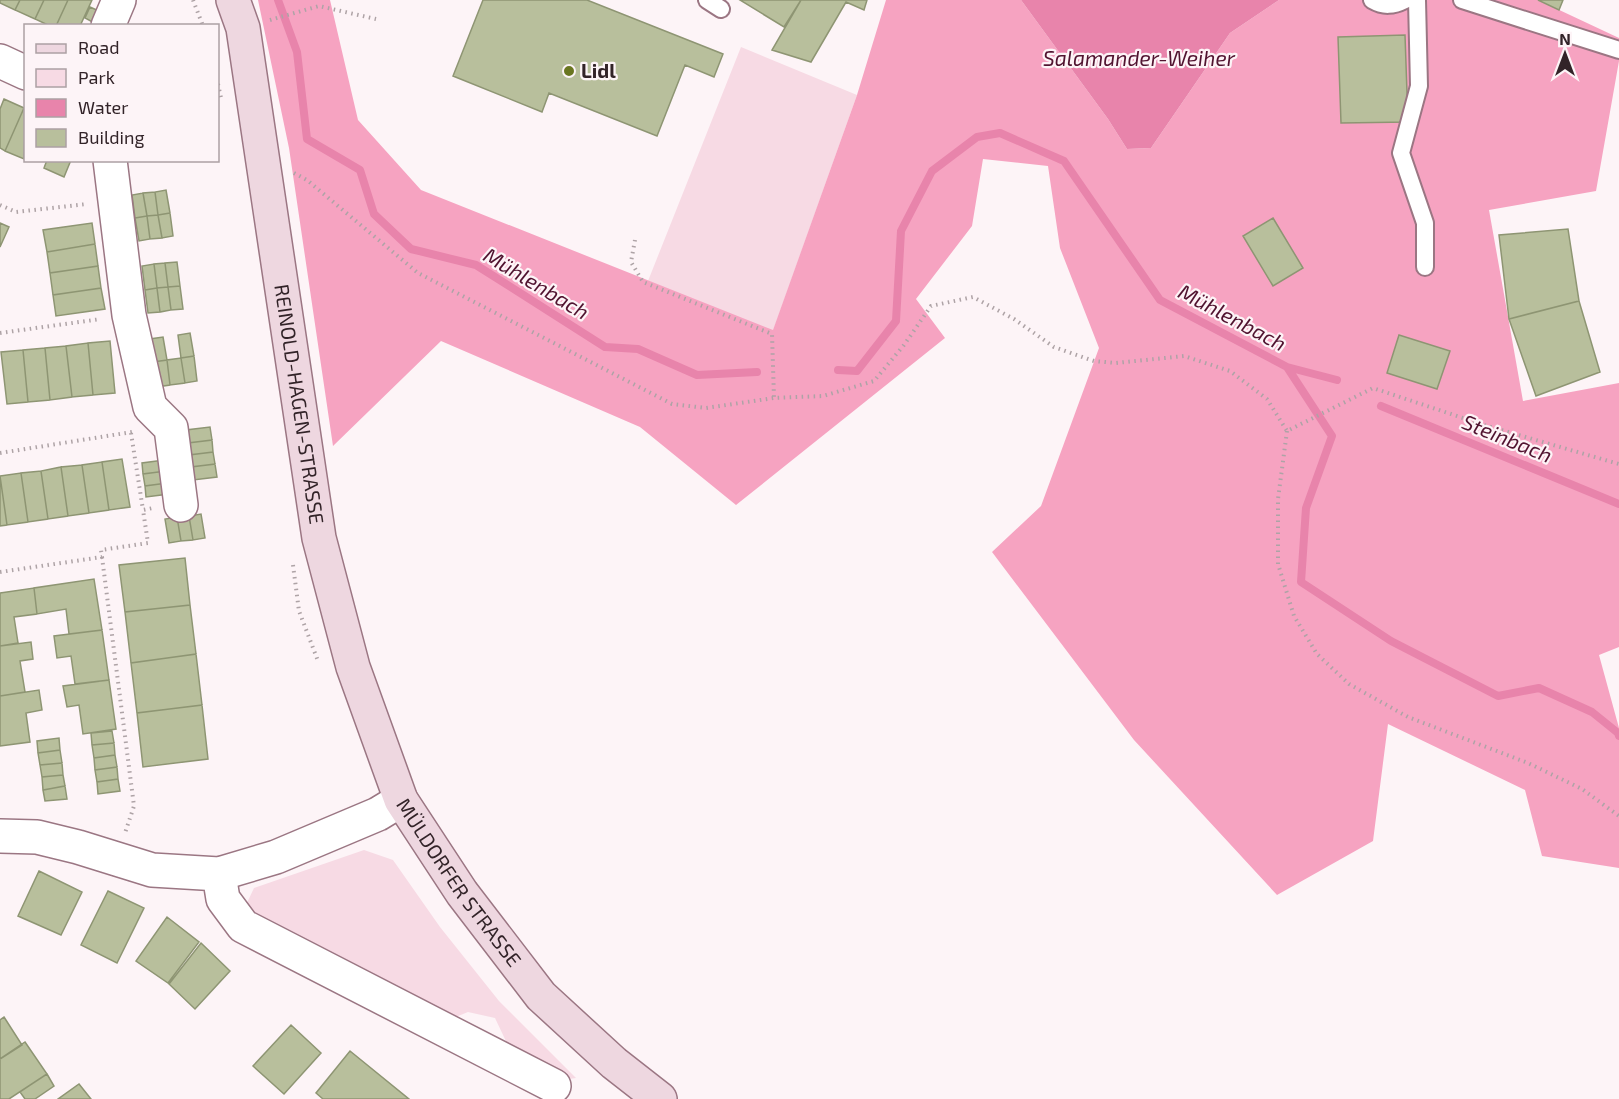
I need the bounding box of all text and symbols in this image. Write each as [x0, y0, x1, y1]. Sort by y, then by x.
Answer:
legend [24, 24, 219, 162]
north arrow [1535, 24, 1595, 84]
text: N [1559, 29, 1571, 48]
text: Road [78, 36, 119, 58]
water label: Salamander-Weiher [1043, 45, 1236, 70]
place label: Lidl [581, 58, 616, 82]
marker: Lidl [562, 64, 576, 78]
text: Park [78, 66, 115, 88]
text: Water [78, 96, 128, 118]
text: Building [78, 126, 145, 148]
water label: Mühlenbach [480, 242, 594, 324]
water label: Mühlenbach [1175, 278, 1291, 356]
street label: REINOLD-HAGEN-STRASSE [270, 282, 330, 526]
water label: Steinbach [1459, 408, 1556, 467]
street label: MÜLDORFER STRASSE [392, 793, 527, 971]

